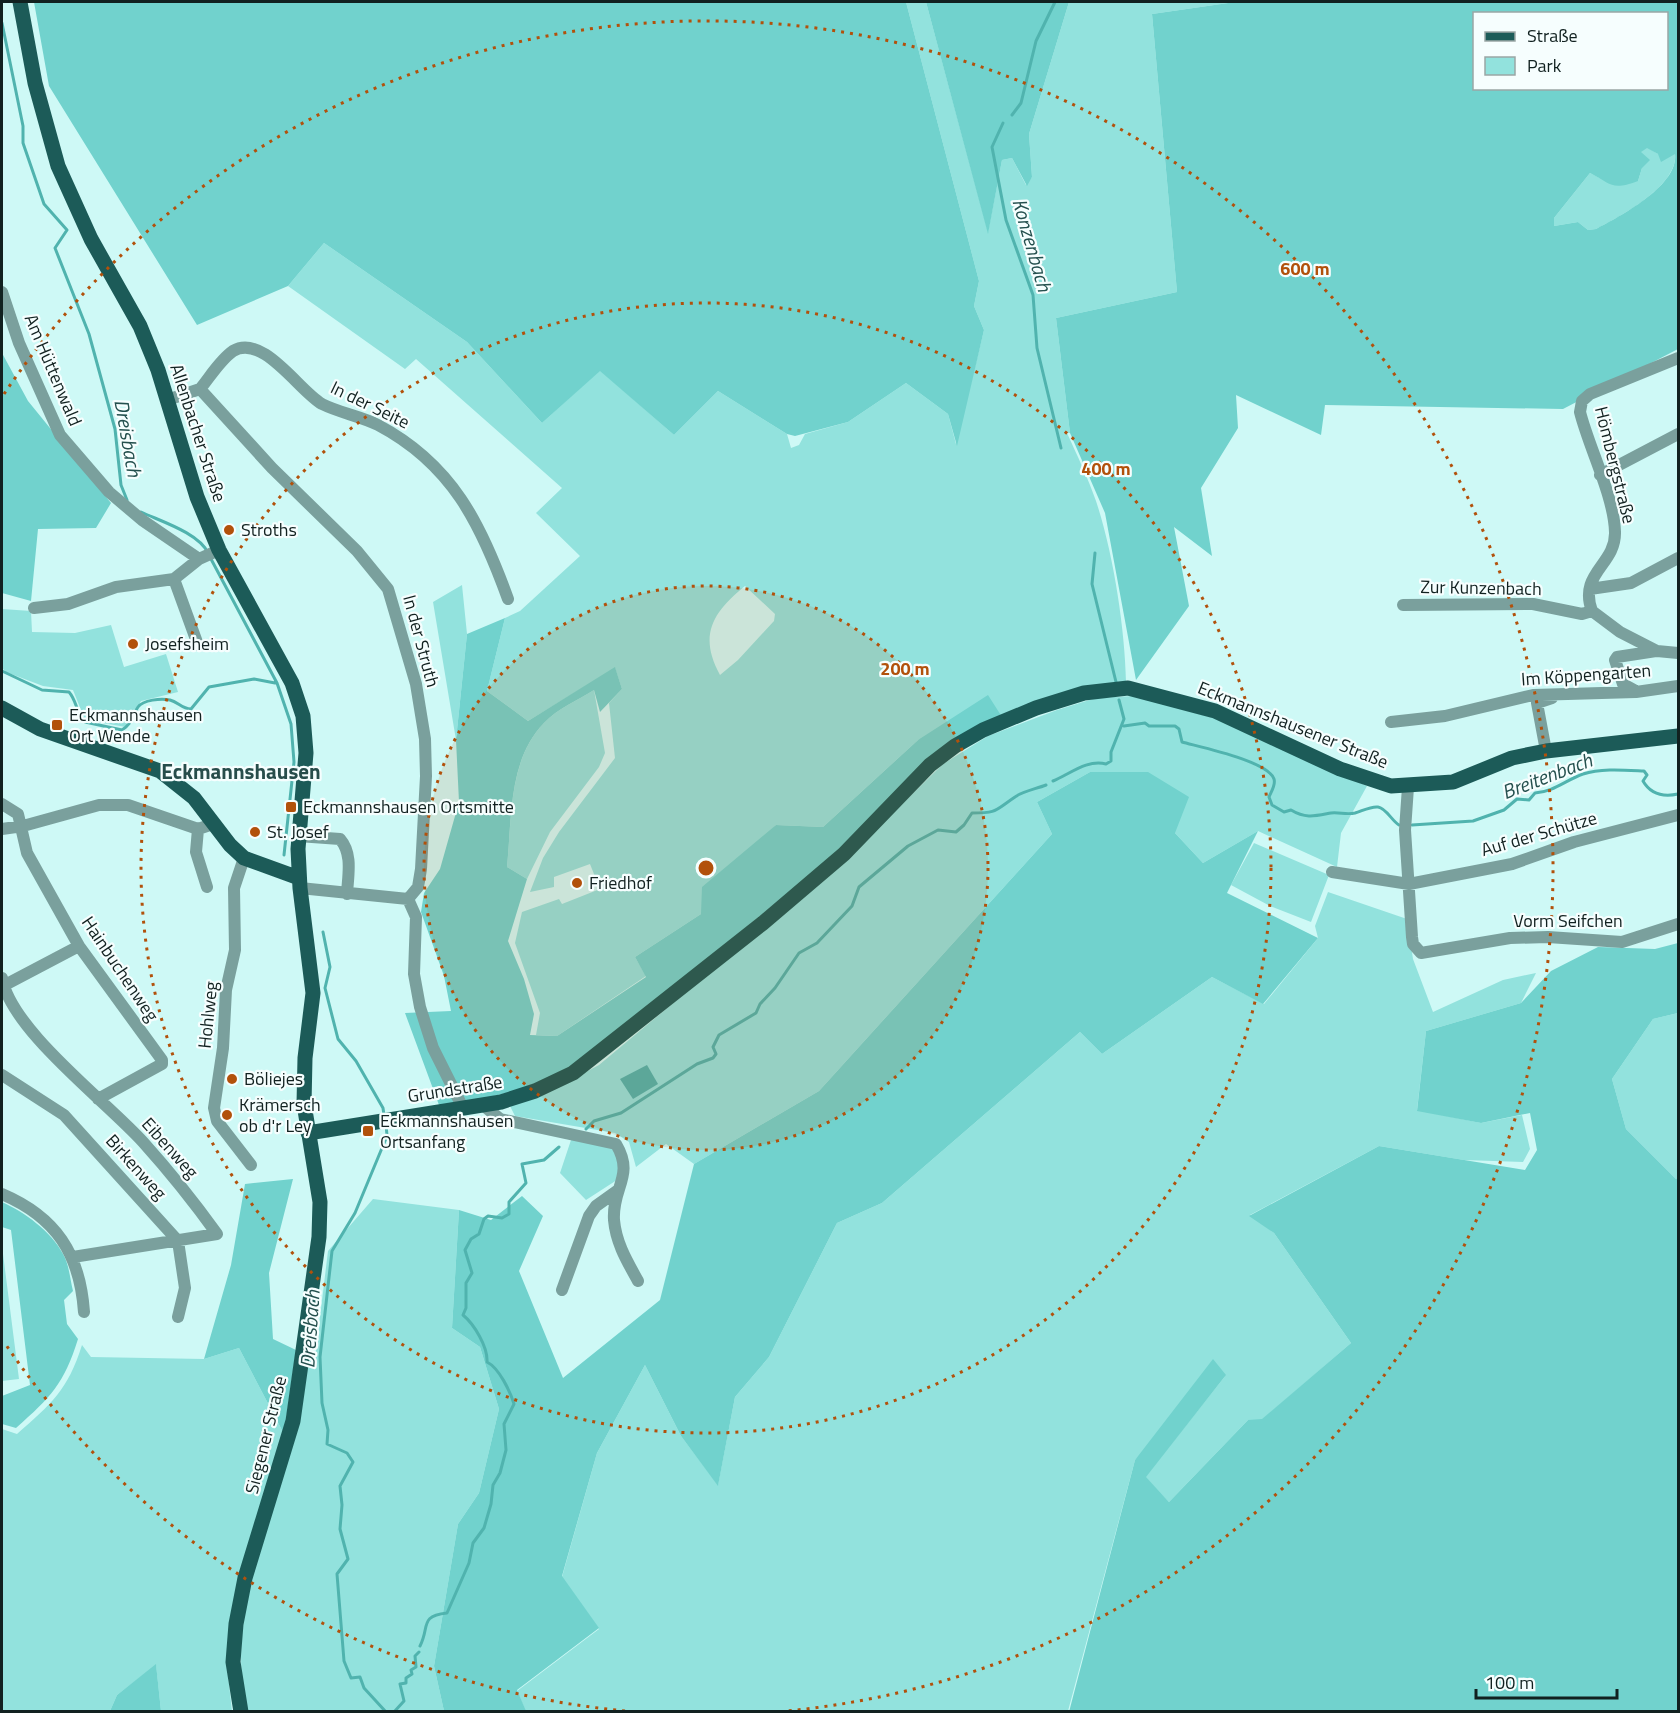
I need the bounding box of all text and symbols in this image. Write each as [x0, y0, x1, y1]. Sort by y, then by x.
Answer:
legend [1473, 12, 1668, 90]
text: Straße [1527, 22, 1578, 49]
text: Park [1527, 52, 1562, 79]
water label: Konzenbach [1004, 195, 1061, 296]
text: 600 m [1280, 255, 1330, 282]
street label: Am Hüttenwald [18, 310, 89, 430]
street label: Allenbacher Straße [163, 360, 234, 505]
street label: In der Seite [326, 374, 414, 435]
water label: Dreisbach [106, 397, 151, 480]
street label: Hömbergstraße [1588, 403, 1643, 526]
text: 400 m [1081, 455, 1131, 482]
place label: Stroths [241, 516, 297, 543]
marker: Stroths [222, 523, 236, 537]
street label: Zur Kunzenbach [1420, 573, 1542, 602]
street label: In der Struth [396, 592, 447, 690]
place label: Josefsheim [145, 630, 229, 657]
marker: Josefsheim [126, 637, 140, 651]
text: 200 m [880, 655, 930, 682]
street label: Im Köppengarten [1520, 656, 1652, 693]
street label: Eckmannshausener Straße [1194, 674, 1392, 775]
place label: Eckmannshausen Ort Wende [69, 701, 202, 749]
marker: Eckmannshausen Ort Wende [50, 718, 64, 732]
water label: Breitenbach [1497, 744, 1597, 807]
district label: Eckmannshausen [161, 755, 321, 787]
place label: Eckmannshausen Ortsmitte [303, 793, 514, 820]
marker: Eckmannshausen Ortsmitte [284, 800, 298, 814]
street label: Auf der Schütze [1478, 804, 1600, 863]
place label: St. Josef [267, 818, 329, 845]
marker: St. Josef [248, 825, 262, 839]
centre of rings [696, 858, 716, 878]
place label: Friedhof [589, 869, 652, 896]
marker: Friedhof [570, 876, 584, 890]
street label: Vorm Seifchen [1513, 907, 1623, 934]
street label: Hainbuchenweg [75, 911, 166, 1027]
street label: Hohlweg [191, 980, 224, 1050]
place label: Böliejes [244, 1065, 303, 1092]
street label: Grundstraße [406, 1068, 504, 1109]
marker: Böliejes [225, 1072, 239, 1086]
place label: Krämersch ob d'r Ley [239, 1091, 321, 1139]
place label: Eckmannshausen Ortsanfang [380, 1107, 513, 1155]
marker: Krämersch ob d'r Ley [220, 1108, 234, 1122]
street label: Eibenweg [136, 1111, 205, 1184]
marker: Eckmannshausen Ortsanfang [361, 1124, 375, 1138]
street label: Birkenweg [99, 1128, 173, 1206]
water label: Dreisbach [291, 1288, 328, 1369]
street label: Siegener Straße [238, 1373, 293, 1497]
scale bar [1476, 1662, 1617, 1700]
text: 100 m [1485, 1669, 1534, 1696]

